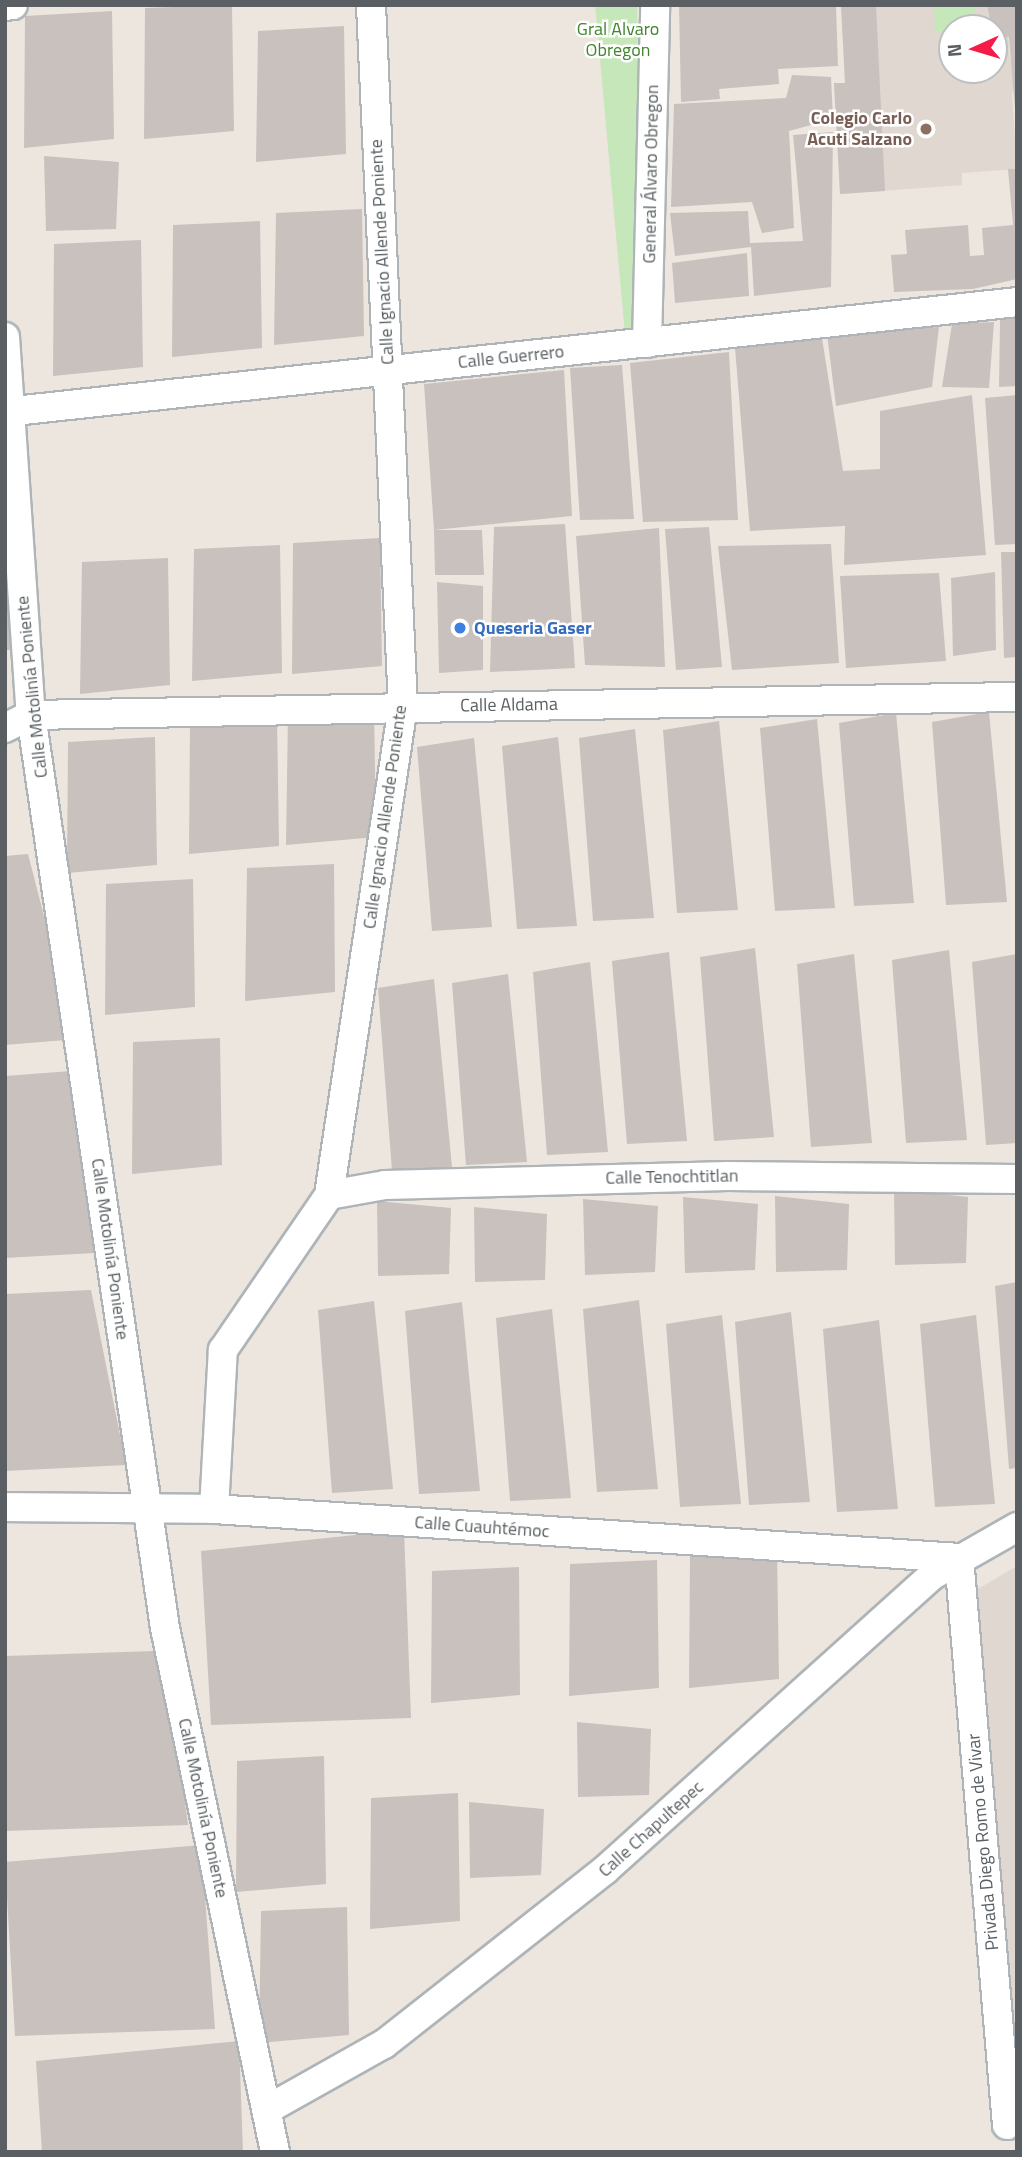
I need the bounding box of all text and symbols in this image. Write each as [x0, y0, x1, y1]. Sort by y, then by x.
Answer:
north arrow [938, 14, 1008, 84]
park label: Gral Alvaro Obregon [577, 19, 659, 61]
text: N [939, 43, 968, 58]
street label: General Álvaro Obregon [639, 84, 663, 264]
place label: Colegio Carlo Acuti Salzano [807, 108, 912, 150]
marker: Colegio Carlo Acuti Salzano [918, 121, 934, 137]
street label: Calle Ignacio Allende Poniente [365, 139, 399, 365]
street label: Calle Guerrero [457, 341, 565, 373]
street label: Calle Motolinía Poniente [12, 595, 52, 779]
place label: Queseria Gaser [474, 617, 592, 639]
marker: Queseria Gaser [452, 620, 468, 636]
street label: Calle Aldama [460, 693, 558, 717]
street label: Calle Ignacio Allende Poniente [359, 704, 411, 930]
street label: Calle Motolinía Poniente [87, 1157, 133, 1341]
street label: Calle Tenochtitlan [605, 1165, 739, 1189]
street label: Calle Cuauhtémoc [414, 1512, 550, 1542]
street label: Calle Motolinía Poniente [173, 1716, 233, 1900]
street label: Privada Diego Romo de Vivar [963, 1733, 1003, 1951]
street label: Calle Chapultepec [594, 1776, 708, 1882]

